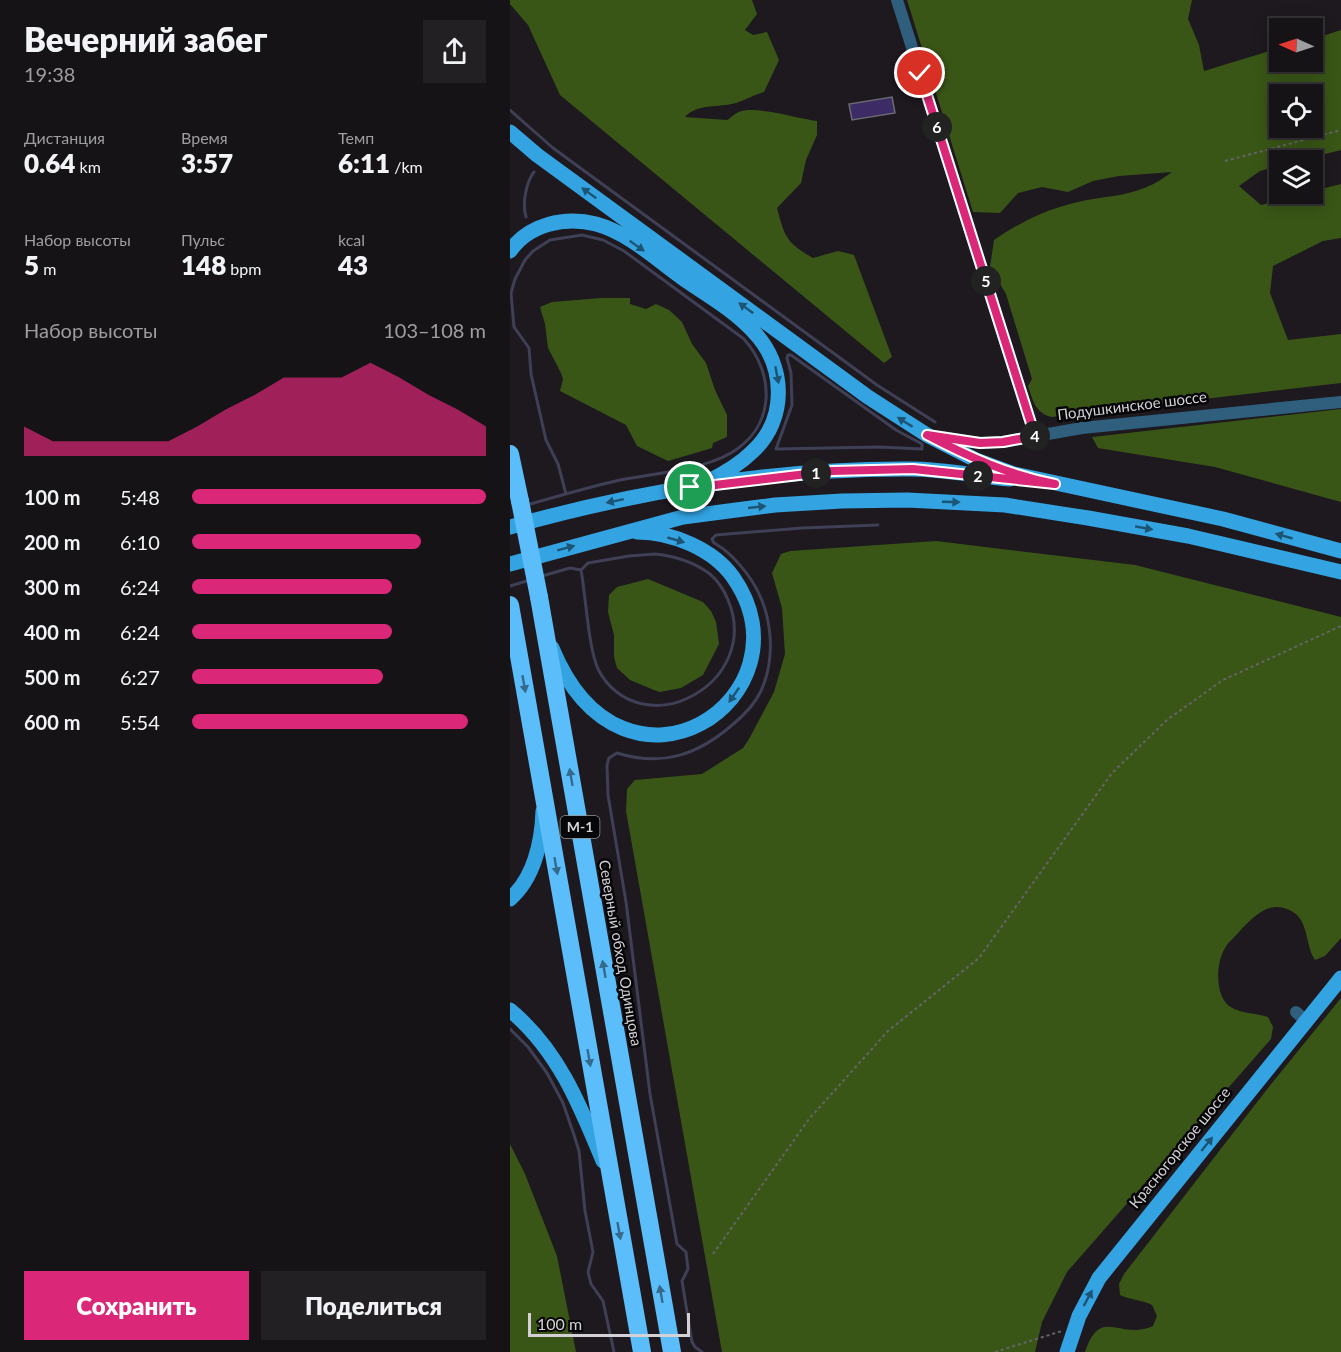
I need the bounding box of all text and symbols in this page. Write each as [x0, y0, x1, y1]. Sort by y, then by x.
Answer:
north arrow [1269, 18, 1323, 72]
map controls [1269, 18, 1323, 204]
text: Вечерний забег [24, 19, 267, 59]
button: share [423, 20, 486, 83]
pin [894, 47, 945, 98]
icon: check [903, 56, 936, 89]
text: 19:38 [24, 62, 75, 86]
button: locate [1269, 84, 1323, 138]
pin: 6 [922, 112, 952, 142]
text: 6 [932, 117, 942, 136]
text: Дистанция [24, 128, 105, 147]
text: Время [181, 128, 228, 147]
text: Темп [338, 128, 374, 147]
text: 0.64 [24, 147, 75, 179]
text: 3:57 [181, 147, 233, 179]
text: 6:11 [338, 147, 390, 179]
button: layers [1269, 150, 1323, 204]
text: km [75, 157, 101, 176]
text: /km [390, 157, 423, 176]
one-way arrow [581, 187, 597, 199]
text: Набор высоты [24, 230, 131, 249]
text: Пульс [181, 230, 225, 249]
text: kcal [338, 230, 365, 249]
one-way arrow [629, 240, 645, 252]
text: 5 [24, 249, 39, 281]
text: 148 [181, 249, 226, 281]
text: 43 [338, 249, 368, 281]
text: m [39, 259, 56, 278]
text: bpm [226, 259, 261, 278]
pin: 5 [971, 266, 1001, 296]
text: 5 [981, 271, 991, 290]
one-way arrow [739, 302, 755, 314]
text: Набор высоты [24, 318, 157, 342]
text: 103–108 m [383, 318, 486, 342]
one-way arrow [773, 366, 782, 385]
street label: Подушкинское шоссе [1056, 387, 1208, 423]
one-way arrow [897, 416, 913, 427]
pin: 4 [1020, 421, 1050, 451]
text: 4 [1030, 426, 1040, 445]
pin: 1 [801, 458, 831, 488]
pin [664, 461, 715, 512]
pin: 2 [963, 461, 993, 491]
text: 1 [811, 463, 821, 482]
text: 2 [973, 466, 983, 485]
icon: arrive [673, 470, 706, 503]
text: 100 m [24, 485, 80, 509]
text: 5:48 [120, 485, 160, 509]
one-way arrow [606, 497, 625, 506]
one-way arrow [942, 497, 961, 507]
one-way arrow [747, 502, 766, 512]
one-way arrow [1135, 524, 1154, 533]
text: 200 m [24, 530, 80, 554]
text: 6:10 [120, 530, 160, 554]
one-way arrow [1275, 531, 1293, 540]
one-way arrow [668, 536, 686, 545]
one-way arrow [557, 542, 575, 552]
text: 300 m [24, 575, 80, 599]
text: 6:24 [120, 575, 160, 599]
text: 400 m [24, 620, 80, 644]
text: 6:24 [120, 620, 160, 644]
text: 500 m [24, 665, 80, 689]
text: 6:27 [120, 665, 160, 689]
one-way arrow [520, 674, 529, 693]
one-way arrow [729, 687, 740, 703]
text: 600 m [24, 710, 80, 734]
text: 5:54 [120, 710, 160, 734]
one-way arrow [566, 767, 575, 786]
road number: М-1 [560, 816, 600, 838]
one-way arrow [552, 856, 561, 875]
street label: Северный обход Одинцова [596, 858, 646, 1047]
one-way arrow [599, 959, 608, 978]
one-way arrow [585, 1048, 594, 1067]
street label: Красногорское шоссе [1125, 1083, 1234, 1211]
one-way arrow [1201, 1136, 1213, 1151]
one-way arrow [615, 1222, 624, 1241]
button: Сохранить [24, 1271, 249, 1340]
button: Поделиться [261, 1271, 486, 1340]
one-way arrow [657, 1285, 666, 1304]
one-way arrow [1083, 1289, 1093, 1306]
scale bar [528, 1310, 690, 1338]
text: 100 m [537, 1314, 582, 1333]

